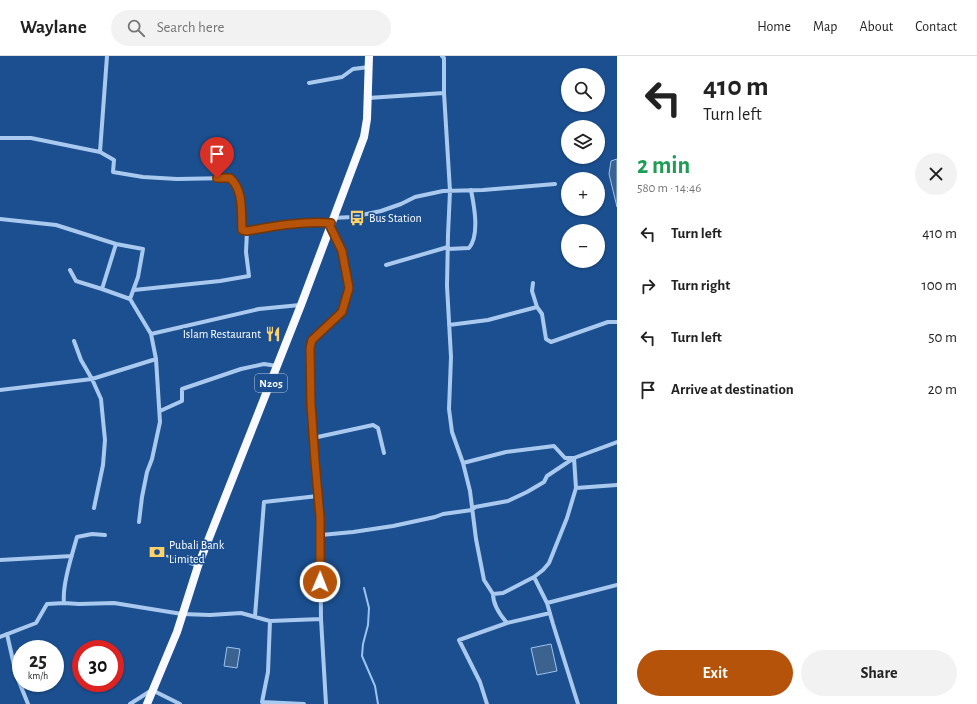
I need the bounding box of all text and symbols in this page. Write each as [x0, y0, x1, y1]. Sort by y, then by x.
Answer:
search box [111, 10, 391, 46]
icon: search [125, 17, 147, 39]
text: Waylane [20, 18, 87, 37]
text: Search here [157, 20, 224, 35]
text: Home [757, 20, 791, 34]
text: Map [813, 20, 837, 34]
text: About [859, 20, 893, 34]
text: Contact [915, 20, 957, 34]
map controls [561, 68, 605, 268]
button: search [561, 68, 605, 112]
icon: left [637, 72, 689, 124]
text: 410 m [703, 73, 769, 101]
text: Turn left [703, 106, 762, 124]
button: layers [561, 120, 605, 164]
pin [200, 137, 234, 178]
icon: arrive [206, 143, 228, 165]
button: close [915, 153, 957, 195]
text: 2 min [637, 154, 690, 178]
button: + [561, 172, 605, 216]
text: 580 m · 14:46 [637, 182, 701, 195]
bus stop icon: Bus Station [348, 209, 366, 227]
place label: Bus Station [369, 212, 422, 224]
icon: left [637, 223, 659, 245]
button: − [561, 224, 605, 268]
text: Turn left [671, 226, 722, 241]
text: 410 m [922, 226, 957, 241]
icon: right [637, 275, 659, 297]
text: Turn right [671, 278, 730, 293]
text: 100 m [922, 278, 957, 293]
restaurant icon: Islam Restaurant [264, 325, 282, 343]
icon: left [637, 327, 659, 349]
place label: Islam Restaurant [183, 328, 261, 340]
text: Turn left [671, 330, 722, 345]
text: 50 m [928, 330, 957, 345]
road number: N205 [255, 374, 287, 392]
icon: arrive [637, 379, 659, 401]
text: Arrive at destination [671, 382, 794, 397]
text: 20 m [928, 382, 957, 397]
place label: Pubali Bank Limited [169, 539, 225, 565]
bank icon: Pubali Bank Limited [148, 543, 166, 561]
position arrow [299, 561, 341, 603]
speed limit sign: 30 [72, 640, 124, 692]
button: Exit [637, 650, 793, 696]
button: Share [801, 650, 957, 696]
text: 25 [29, 651, 47, 671]
text: km/h [28, 671, 48, 681]

